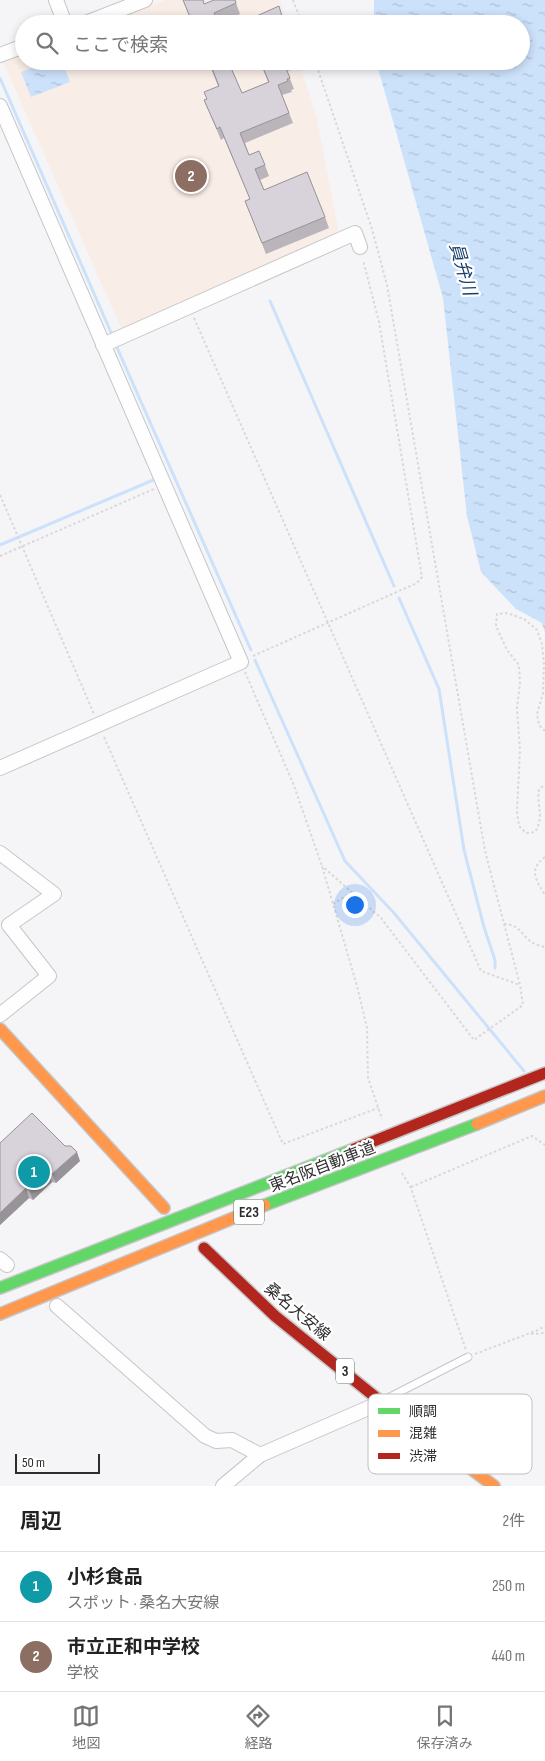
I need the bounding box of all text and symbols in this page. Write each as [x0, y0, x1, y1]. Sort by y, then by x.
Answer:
search box [15, 15, 530, 70]
icon: search [33, 29, 61, 57]
text: ここで検索 [73, 34, 168, 57]
pin: 2 [175, 157, 207, 195]
water label: 員弁川 [445, 240, 481, 300]
your location [342, 892, 368, 918]
street label: 東名阪自動車道 [267, 1138, 378, 1196]
pin: 1 [18, 1153, 50, 1191]
road number: E23 [234, 1200, 264, 1224]
street label: 桑名大安線 [260, 1279, 334, 1345]
road number: 3 [336, 1358, 354, 1384]
legend [368, 1394, 532, 1474]
text: 順調 [409, 1403, 437, 1420]
text: 混雑 [409, 1425, 437, 1442]
text: 渋滞 [409, 1448, 437, 1465]
scale bar [15, 1451, 100, 1474]
text: 50 m [22, 1454, 45, 1471]
text: 周辺 [20, 1509, 62, 1534]
text: 2件 [502, 1512, 525, 1531]
text: 小杉食品 [67, 1566, 143, 1589]
text: 1 [33, 1577, 39, 1596]
text: 250 m [492, 1577, 525, 1596]
text: スポット · 桑名大安線 [67, 1594, 219, 1613]
text: 市立正和中学校 [67, 1636, 200, 1659]
text: 2 [32, 1647, 40, 1666]
text: 440 m [492, 1647, 525, 1666]
text: 学校 [67, 1664, 99, 1683]
tab: 地図 [72, 1702, 100, 1752]
tab: 経路 [244, 1702, 272, 1752]
tab: 保存済み [417, 1702, 473, 1752]

